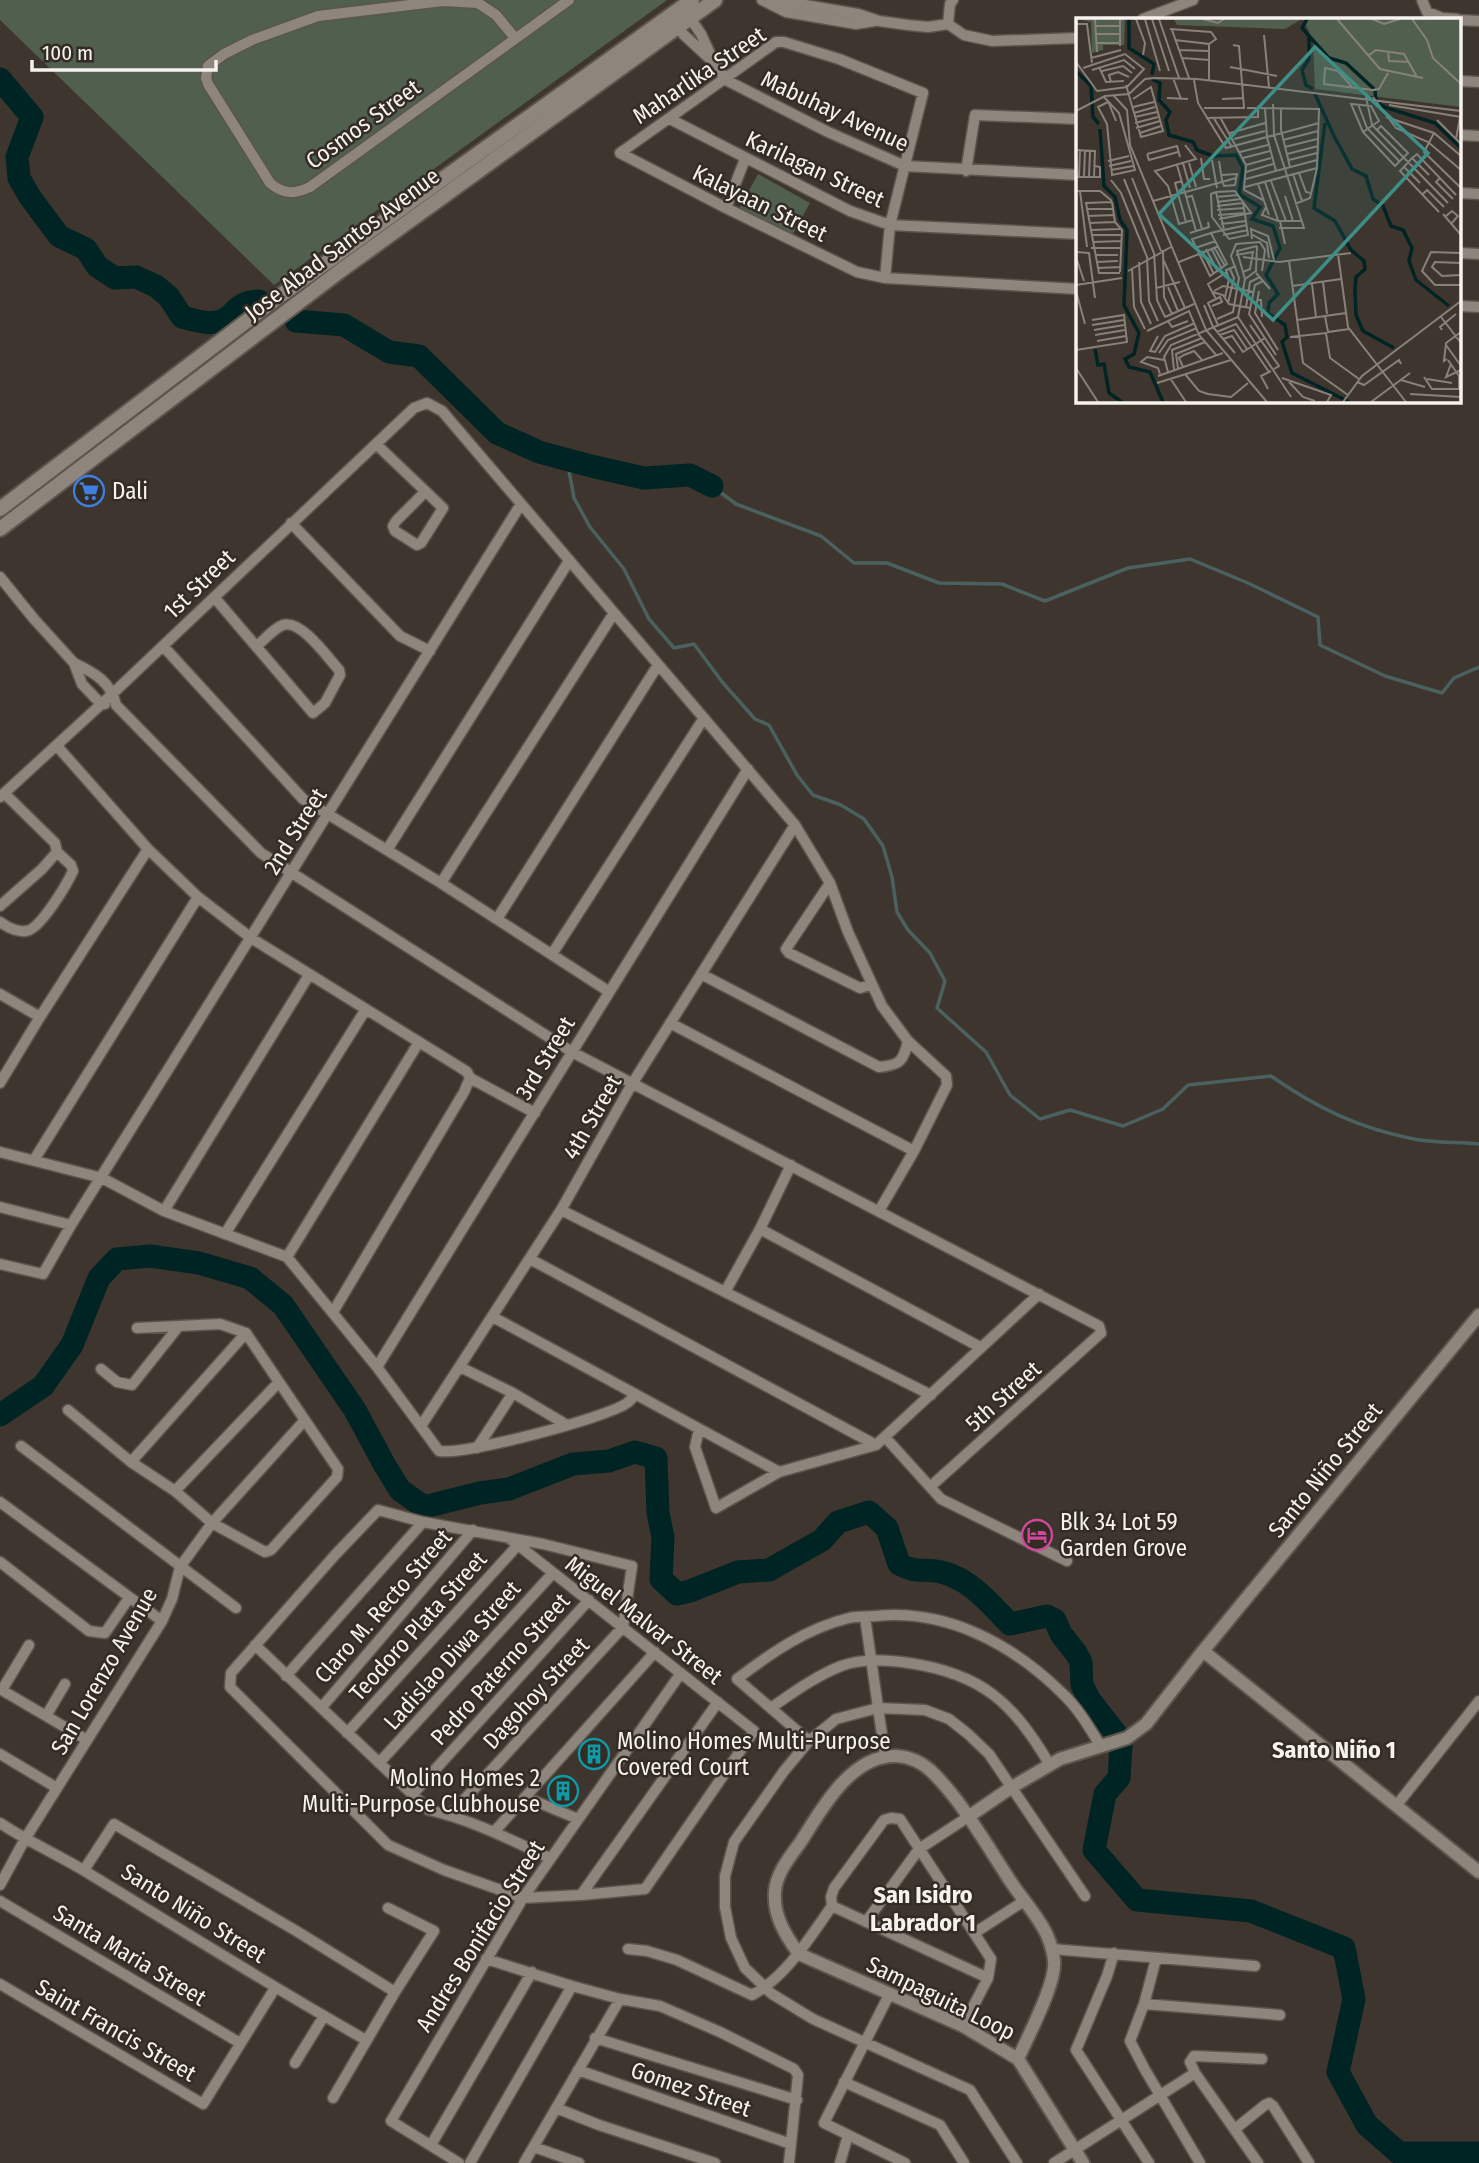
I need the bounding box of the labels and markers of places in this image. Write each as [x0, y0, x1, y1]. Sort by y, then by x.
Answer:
supermarket icon: Dali [72, 474, 106, 508]
place label: Dali [112, 477, 148, 505]
place label: Blk 34 Lot 59 Garden Grove [1060, 1508, 1187, 1562]
hotel icon: Blk 34 Lot 59 Garden Grove [1020, 1518, 1054, 1552]
place label: Molino Homes Multi-Purpose Covered Court [617, 1727, 891, 1781]
building icon: Molino Homes Multi-Purpose Covered Court [577, 1737, 611, 1771]
place label: Molino Homes 2 Multi-Purpose Clubhouse [302, 1764, 540, 1818]
building icon: Molino Homes 2 Multi-Purpose Clubhouse [546, 1774, 580, 1808]

